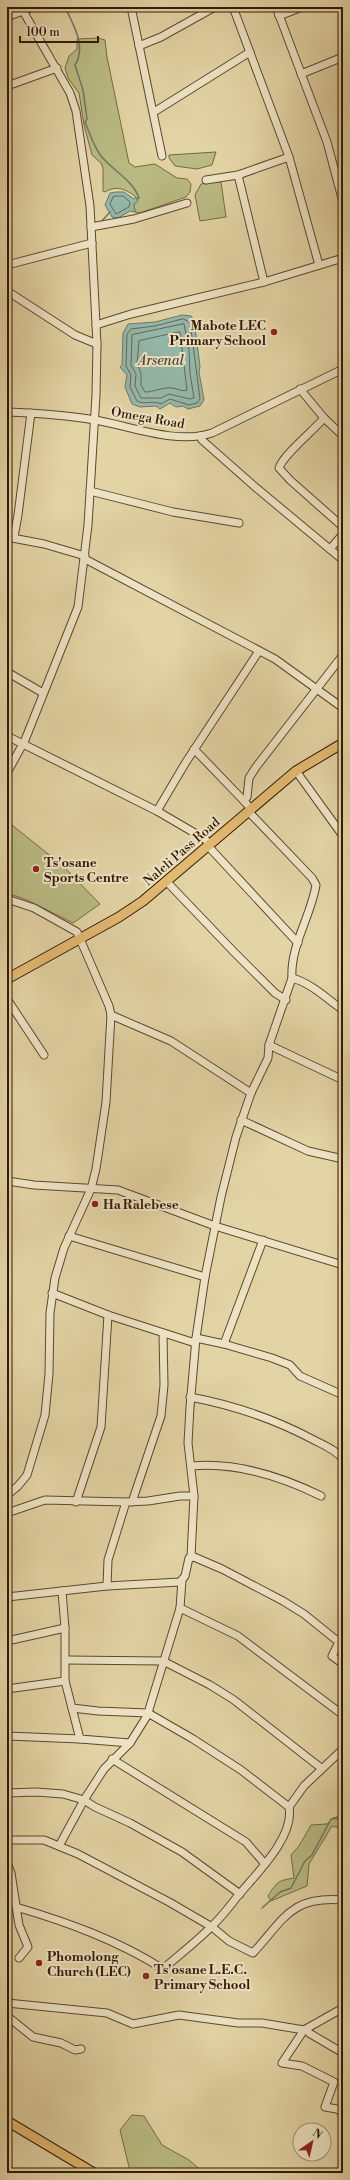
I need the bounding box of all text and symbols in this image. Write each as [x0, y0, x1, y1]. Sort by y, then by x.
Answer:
scale bar [20, 18, 98, 44]
text: 100 m [26, 25, 60, 40]
place label: Mabote LEC Primary School [170, 318, 267, 349]
marker: Mabote LEC Primary School [269, 327, 279, 337]
water label: Arsenal [136, 352, 184, 370]
street label: Omega Road [110, 404, 186, 432]
street label: Naleli Pass Road [140, 814, 224, 889]
place label: Ts'osane Sports Centre [44, 855, 129, 886]
marker: Ts'osane Sports Centre [31, 864, 41, 874]
place label: Ha Ralebese [103, 1197, 179, 1213]
marker: Ha Ralebese [90, 1199, 100, 1209]
place label: Phomolong Church (LEC) [47, 1949, 131, 1980]
marker: Phomolong Church (LEC) [34, 1958, 44, 1968]
place label: Ts'osane L.E.C. Primary School [154, 1962, 251, 1993]
marker: Ts'osane L.E.C. Primary School [141, 1971, 151, 1981]
north arrow [292, 2122, 332, 2162]
text: N [310, 2126, 325, 2143]

